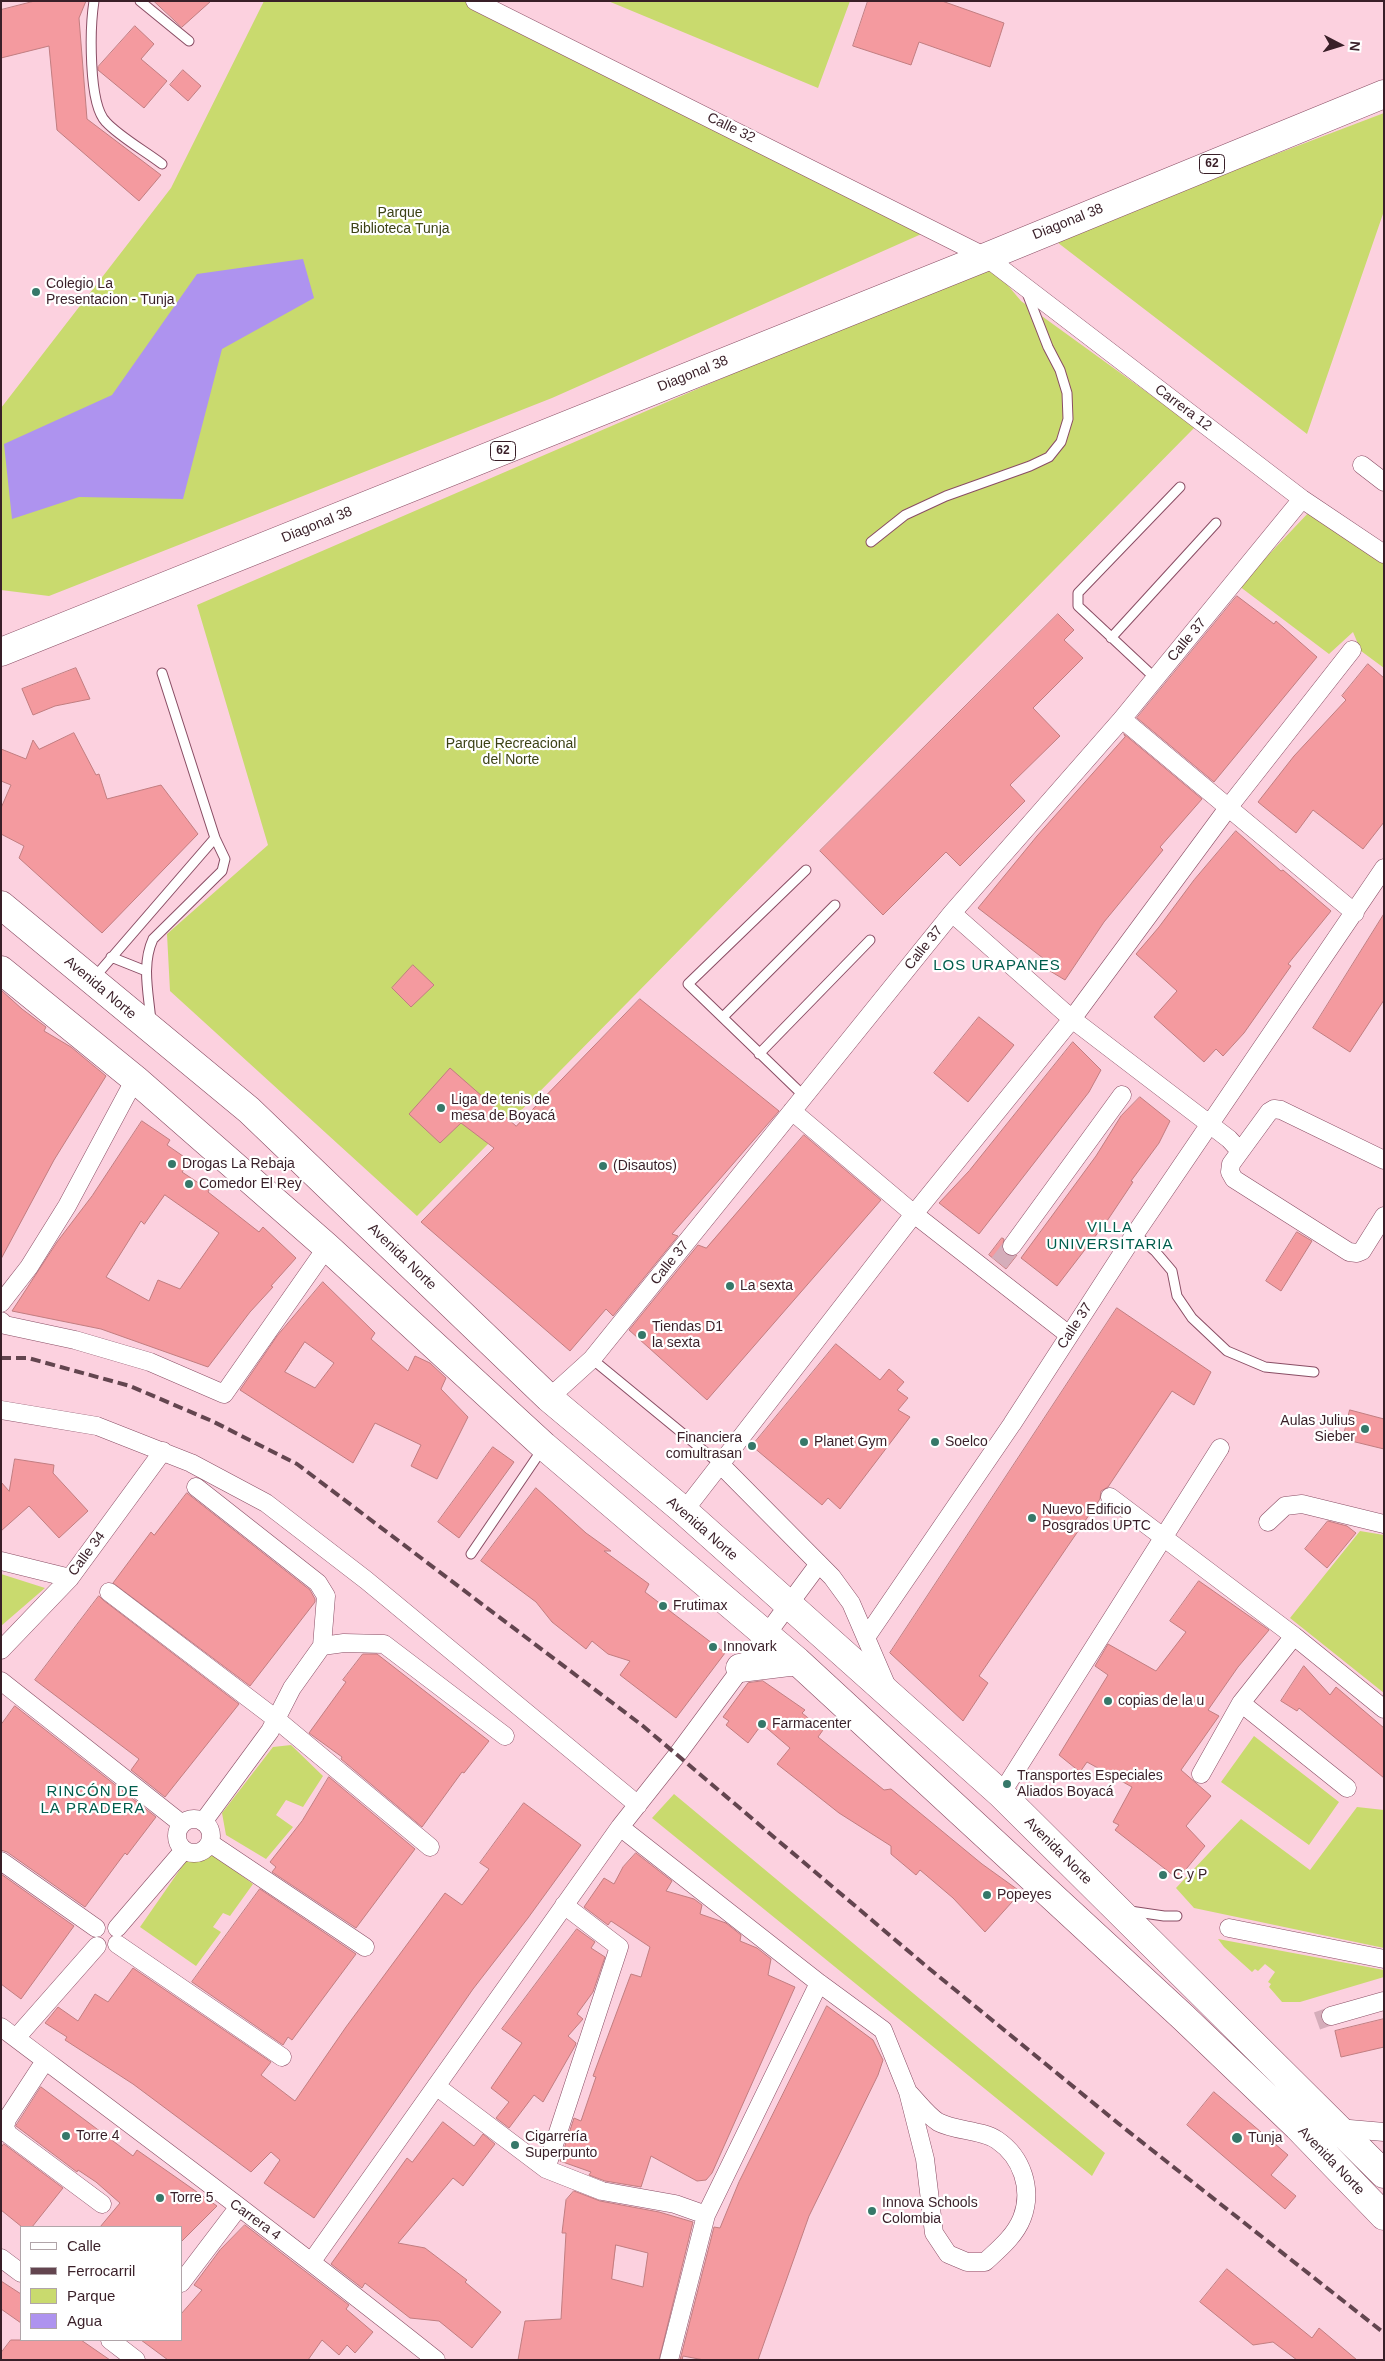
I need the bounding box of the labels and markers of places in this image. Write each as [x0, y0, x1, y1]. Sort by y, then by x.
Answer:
place label: Colegio La Presentacion - Tunja [46, 276, 175, 308]
marker: Colegio La Presentacion - Tunja [30, 286, 42, 298]
place label: Liga de tenis de mesa de Boyacá [451, 1092, 555, 1124]
marker: Liga de tenis de mesa de Boyacá [435, 1102, 447, 1114]
place label: Drogas La Rebaja [182, 1156, 295, 1172]
marker: Drogas La Rebaja [166, 1158, 178, 1170]
place label: (Disautos) [613, 1158, 677, 1174]
marker: (Disautos) [597, 1160, 609, 1172]
place label: Comedor El Rey [199, 1176, 302, 1192]
marker: Comedor El Rey [183, 1178, 195, 1190]
place label: La sexta [740, 1278, 793, 1294]
marker: La sexta [724, 1280, 736, 1292]
place label: Tiendas D1 la sexta [652, 1319, 723, 1351]
marker: Tiendas D1 la sexta [636, 1329, 648, 1341]
place label: Aulas Julius Sieber [1280, 1413, 1355, 1445]
marker: Aulas Julius Sieber [1359, 1423, 1371, 1435]
place label: Financiera comultrasan [666, 1430, 742, 1462]
place label: Planet Gym [814, 1434, 887, 1450]
place label: Soelco [945, 1434, 988, 1450]
marker: Planet Gym [798, 1436, 810, 1448]
marker: Soelco [929, 1436, 941, 1448]
marker: Financiera comultrasan [746, 1440, 758, 1452]
place label: Nuevo Edificio Posgrados UPTC [1042, 1502, 1151, 1534]
marker: Nuevo Edificio Posgrados UPTC [1026, 1512, 1038, 1524]
place label: Frutimax [673, 1598, 727, 1614]
marker: Frutimax [657, 1600, 669, 1612]
place label: Innovark [723, 1639, 777, 1655]
marker: Innovark [707, 1641, 719, 1653]
place label: copias de la u [1118, 1693, 1204, 1709]
marker: copias de la u [1102, 1695, 1114, 1707]
place label: Farmacenter [772, 1716, 851, 1732]
marker: Farmacenter [756, 1718, 768, 1730]
place label: Transportes Especiales Aliados Boyacá [1017, 1768, 1163, 1800]
marker: Transportes Especiales Aliados Boyacá [1001, 1778, 1013, 1790]
place label: C y P [1173, 1867, 1207, 1883]
marker: C y P [1157, 1869, 1169, 1881]
place label: Popeyes [997, 1887, 1051, 1903]
marker: Popeyes [981, 1889, 993, 1901]
place label: Torre 4 [76, 2128, 120, 2144]
place label: Cigarrería Superpunto [525, 2129, 597, 2162]
marker: Torre 4 [60, 2130, 72, 2142]
place label: Tunja [1248, 2130, 1283, 2146]
marker: Tunja [1230, 2131, 1244, 2145]
marker: Cigarrería Superpunto [509, 2139, 521, 2151]
place label: Torre 5 [170, 2190, 214, 2206]
marker: Torre 5 [154, 2192, 166, 2204]
place label: Innova Schools Colombia [882, 2195, 978, 2228]
marker: Innova Schools Colombia [866, 2205, 878, 2217]

